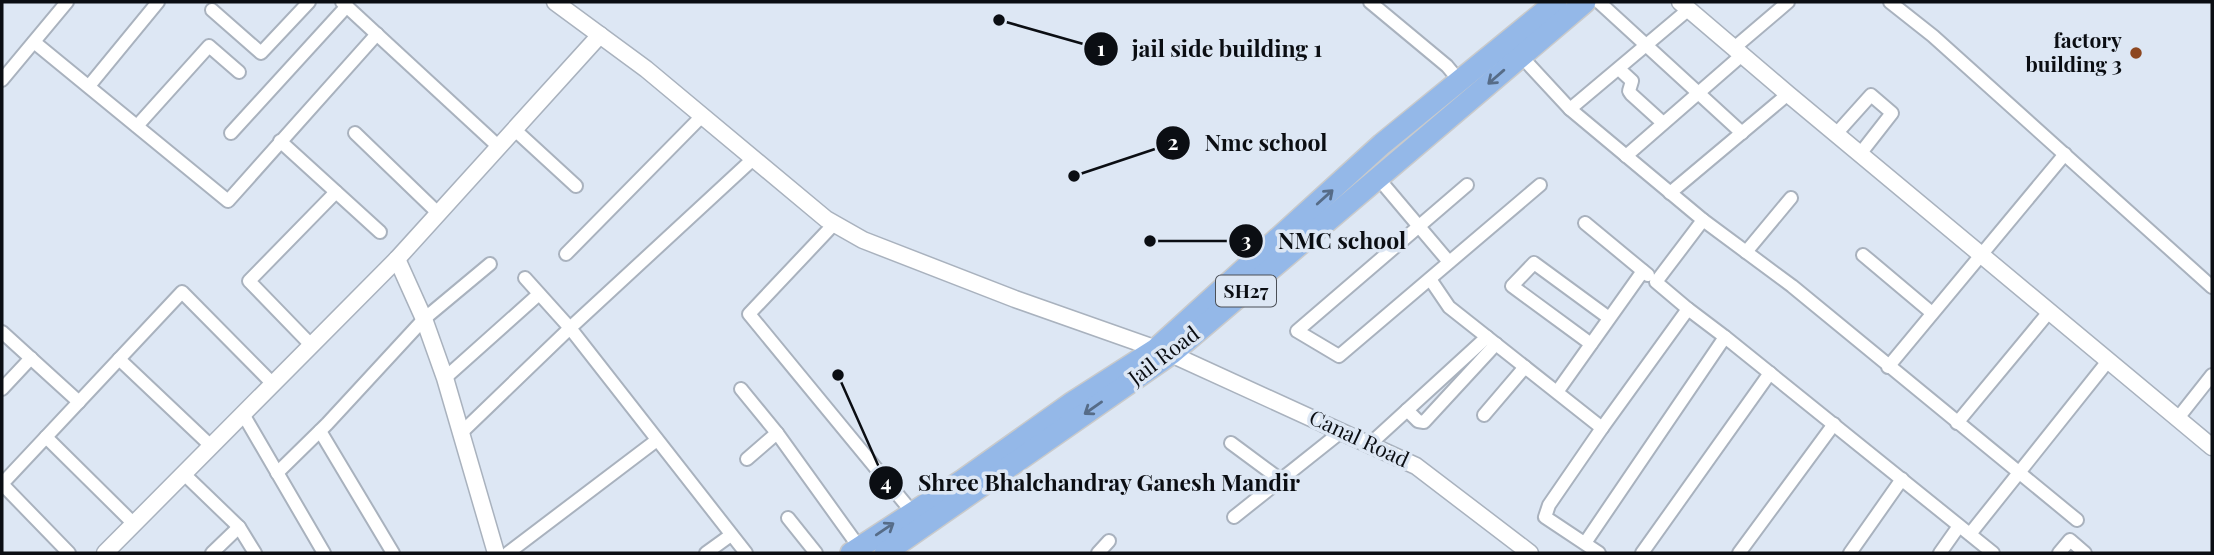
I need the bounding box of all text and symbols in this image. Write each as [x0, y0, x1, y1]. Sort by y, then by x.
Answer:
place label: factory building 3 [2026, 25, 2122, 77]
callout: jail side building 1 [1083, 27, 1337, 71]
text: jail side building 1 [1131, 32, 1322, 63]
text: 1 [1097, 33, 1105, 61]
marker: factory building 3 [2128, 45, 2144, 61]
one-way arrow [1488, 69, 1505, 86]
callout: Nmc school [1155, 121, 1341, 165]
text: Nmc school [1205, 126, 1327, 157]
text: 2 [1168, 127, 1179, 155]
one-way arrow [1316, 189, 1334, 205]
callout: NMC school [1229, 219, 1420, 263]
text: NMC school [1278, 224, 1406, 255]
text: 3 [1241, 225, 1251, 253]
road number: SH27 [1216, 276, 1276, 306]
street label: Jail Road [1121, 319, 1204, 391]
one-way arrow [1084, 401, 1103, 415]
street label: Canal Road [1305, 402, 1414, 472]
callout: Shree Bhalchandray Ganesh Mandir [869, 461, 1314, 505]
text: Shree Bhalchandray Ganesh Mandir [918, 466, 1300, 497]
text: 4 [880, 467, 892, 495]
one-way arrow [875, 522, 895, 536]

